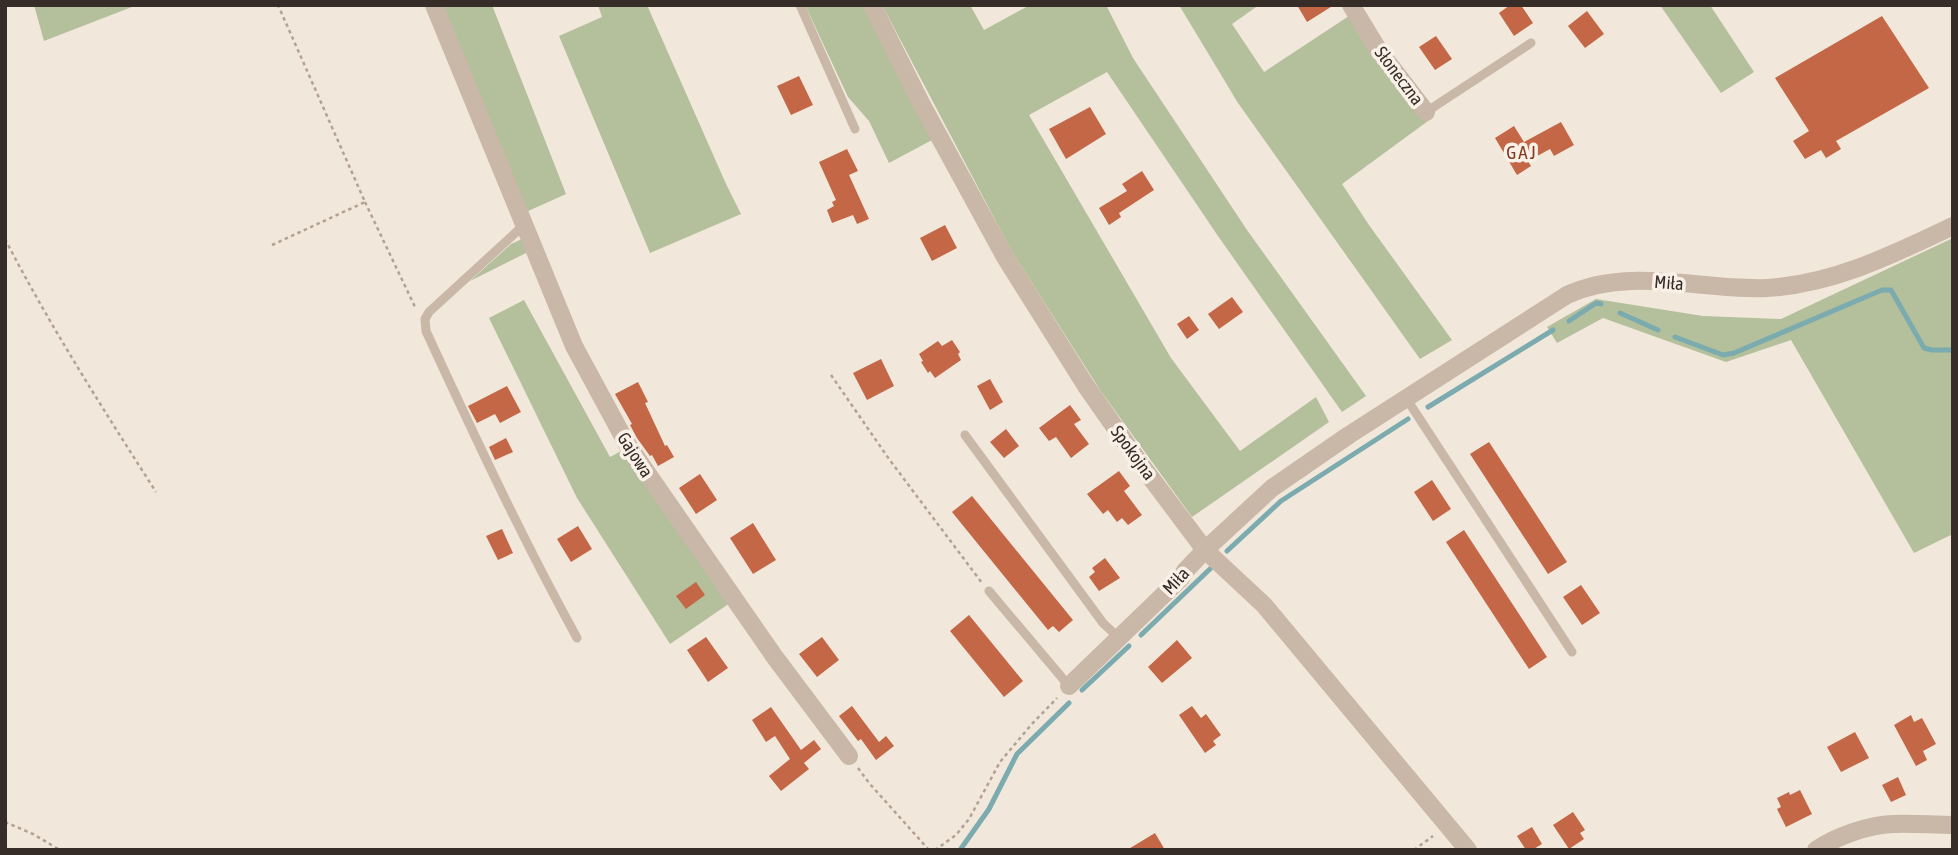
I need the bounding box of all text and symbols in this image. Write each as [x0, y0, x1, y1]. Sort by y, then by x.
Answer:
street label: Słoneczna [1371, 42, 1428, 109]
district label: GAJ [1506, 141, 1538, 163]
street label: Miła [1654, 271, 1685, 294]
street label: Spokojna [1107, 422, 1160, 484]
street label: Gajowa [613, 428, 658, 481]
street label: Miła [1158, 563, 1193, 599]

